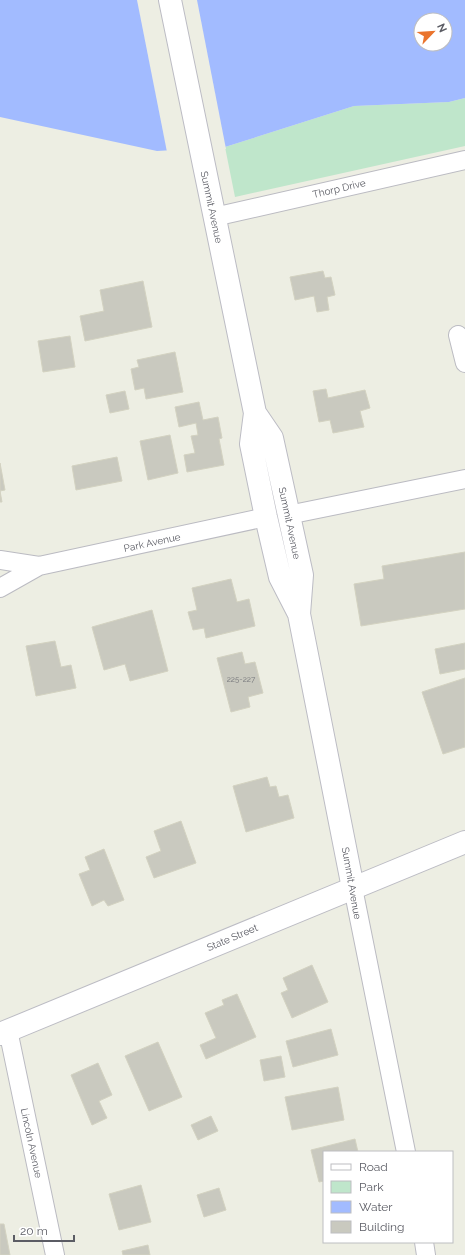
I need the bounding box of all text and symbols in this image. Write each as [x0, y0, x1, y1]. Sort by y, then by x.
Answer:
north arrow [413, 12, 453, 52]
text: N [434, 21, 449, 35]
street label: Summit Avenue [199, 170, 225, 244]
street label: Thorp Drive [312, 177, 367, 200]
street label: Summit Avenue [277, 486, 303, 560]
street label: Park Avenue [123, 531, 182, 554]
house number: 225-227 [227, 674, 256, 684]
street label: Summit Avenue [340, 846, 363, 920]
street label: State Street [205, 922, 260, 953]
street label: Lincoln Avenue [19, 1107, 44, 1179]
legend [323, 1151, 453, 1243]
text: Road [359, 1160, 388, 1174]
text: Park [359, 1180, 384, 1194]
text: Water [359, 1200, 393, 1214]
scale bar [14, 1217, 74, 1243]
text: Building [359, 1220, 405, 1234]
text: 20 m [20, 1224, 48, 1238]

